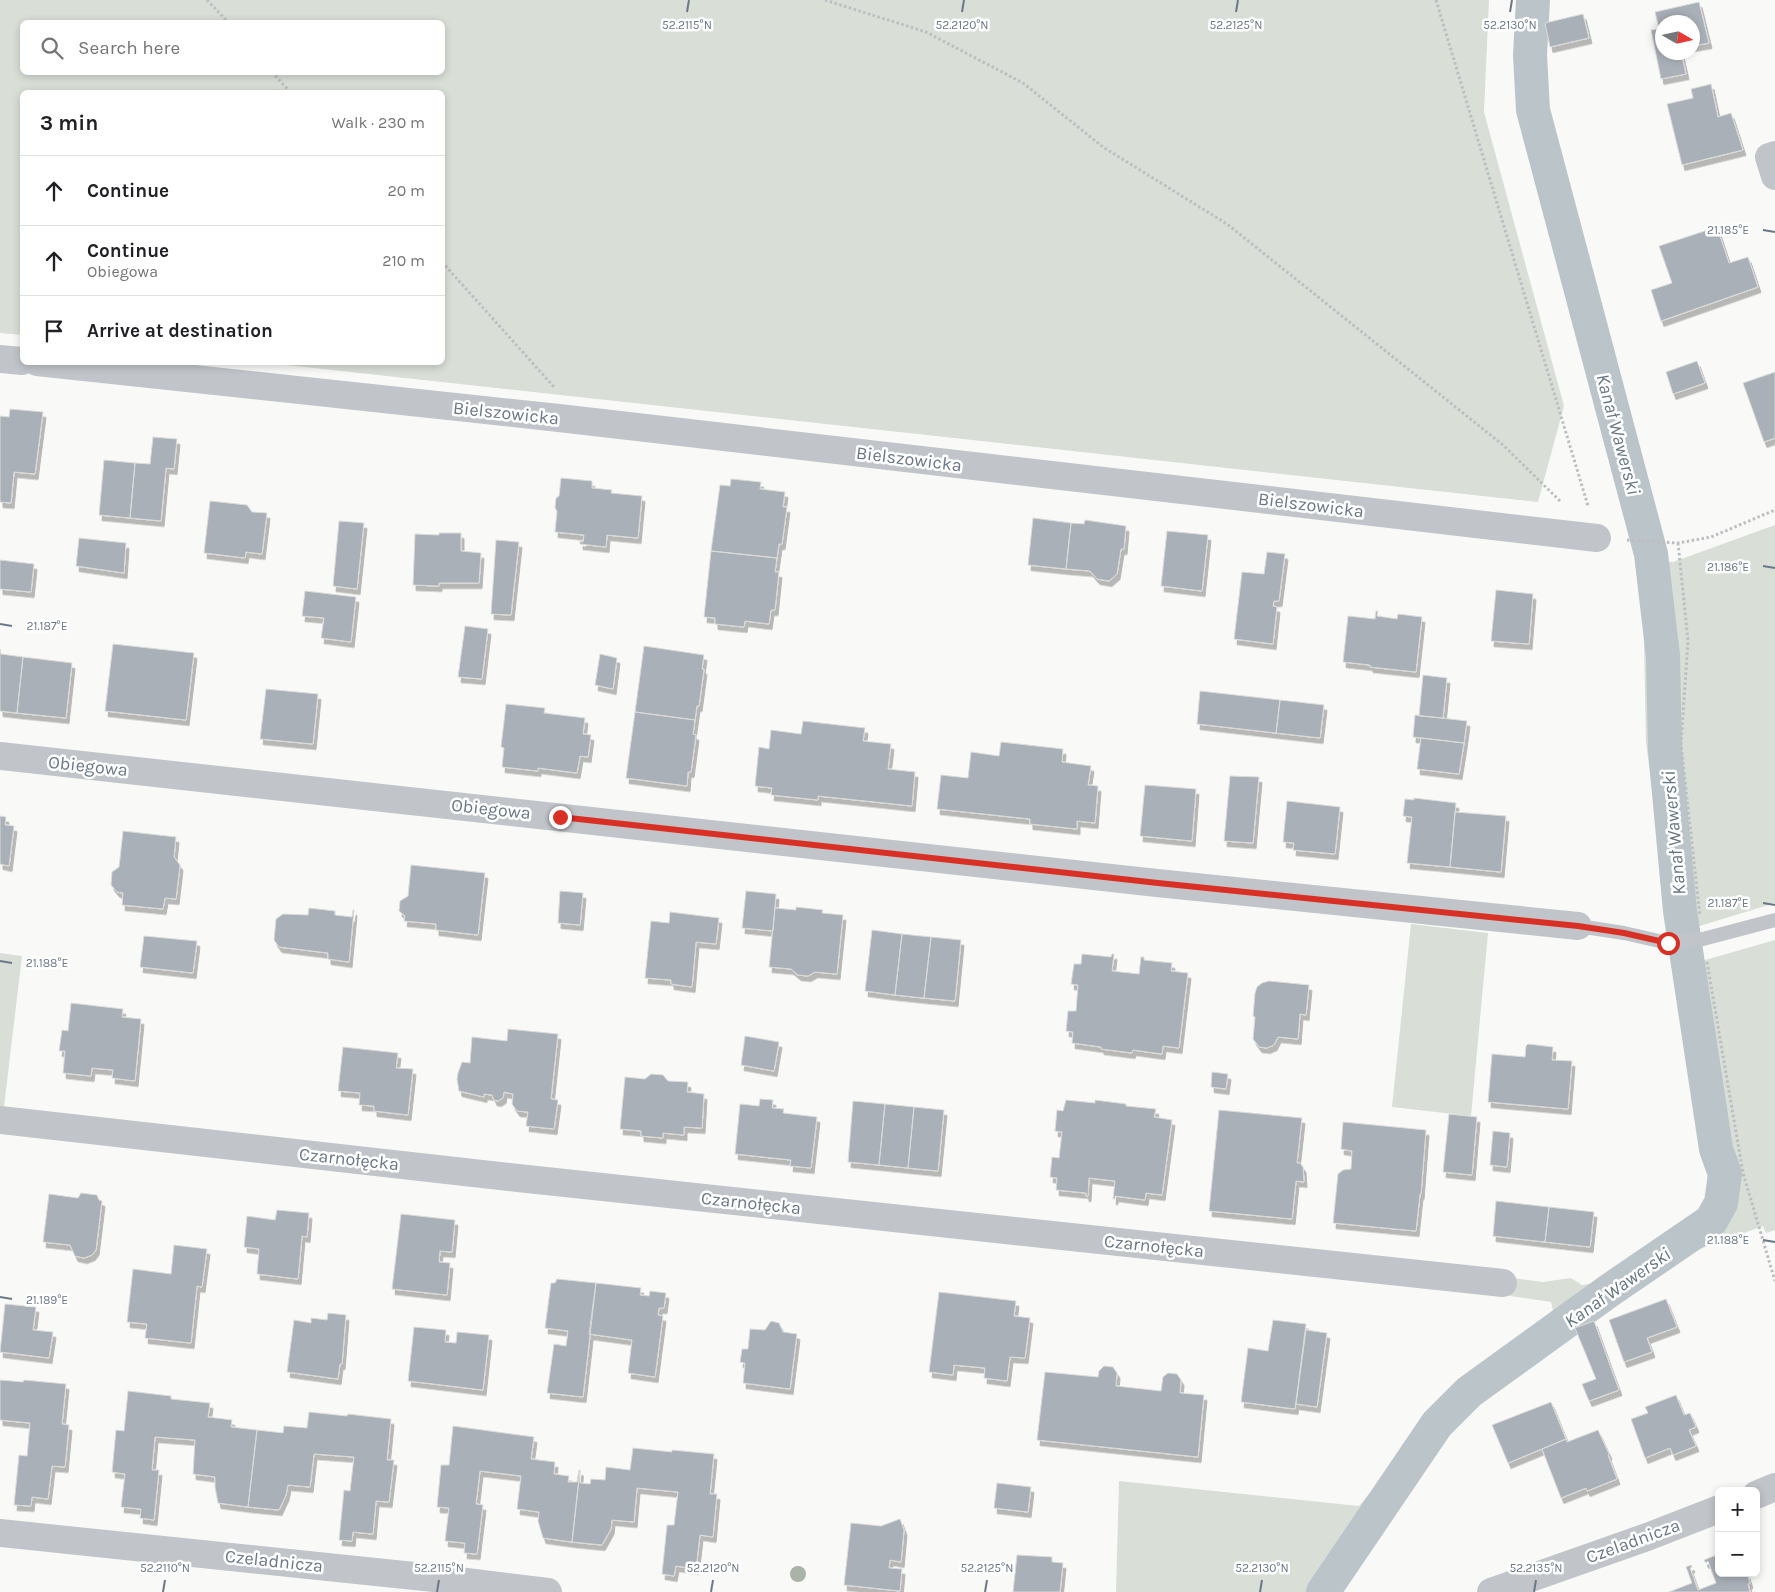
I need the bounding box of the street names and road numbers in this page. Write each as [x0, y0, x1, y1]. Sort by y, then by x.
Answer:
street label: Bielszowicka [452, 396, 560, 430]
street label: Bielszowicka [855, 442, 963, 476]
street label: Bielszowicka [1257, 488, 1365, 522]
street label: Obiegowa [47, 751, 129, 781]
street label: Obiegowa [450, 794, 532, 824]
street label: Czarnołęcka [298, 1143, 400, 1175]
street label: Czarnołęcka [700, 1187, 802, 1219]
street label: Czarnołęcka [1103, 1230, 1205, 1262]
street label: Czeladnicza [1583, 1514, 1683, 1568]
street label: Czeladnicza [224, 1545, 324, 1577]

